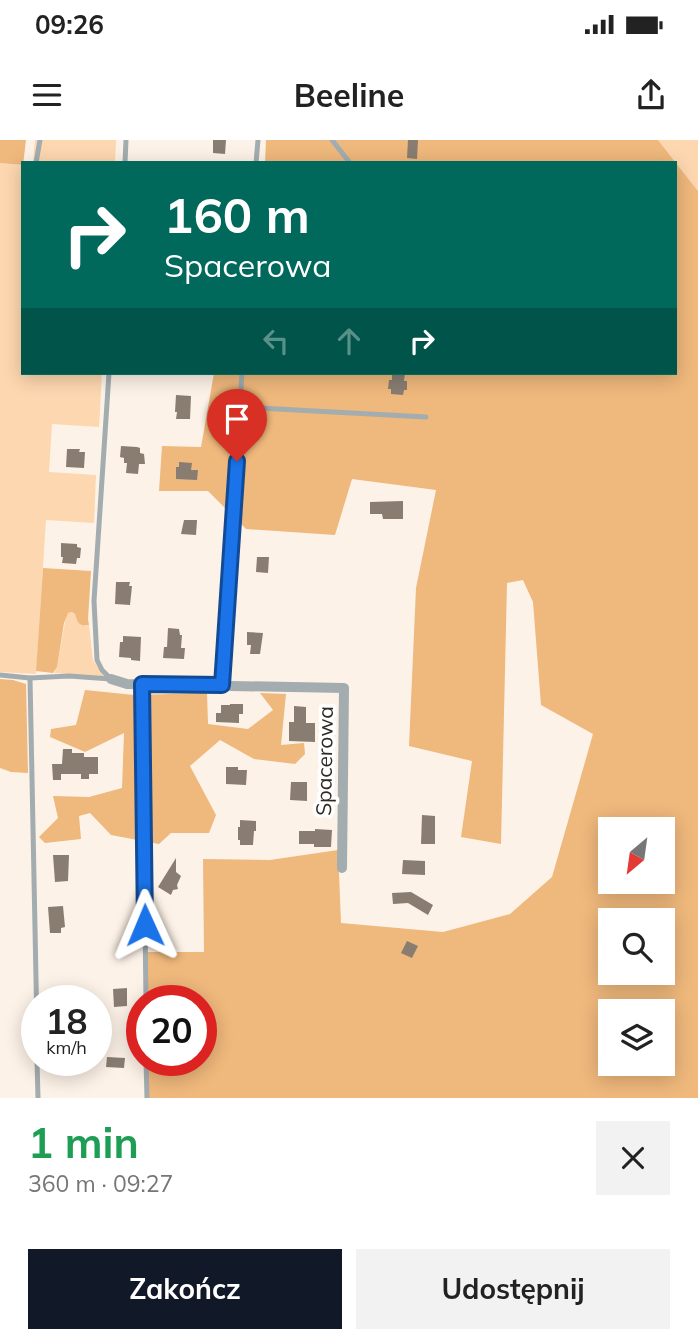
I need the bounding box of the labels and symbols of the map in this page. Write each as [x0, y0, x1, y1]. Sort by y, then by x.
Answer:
pin [207, 389, 267, 461]
street label: Spacerowa [310, 706, 338, 816]
north arrow [598, 817, 676, 894]
position arrow [108, 888, 182, 962]
speed limit sign: 20 [126, 985, 217, 1076]

